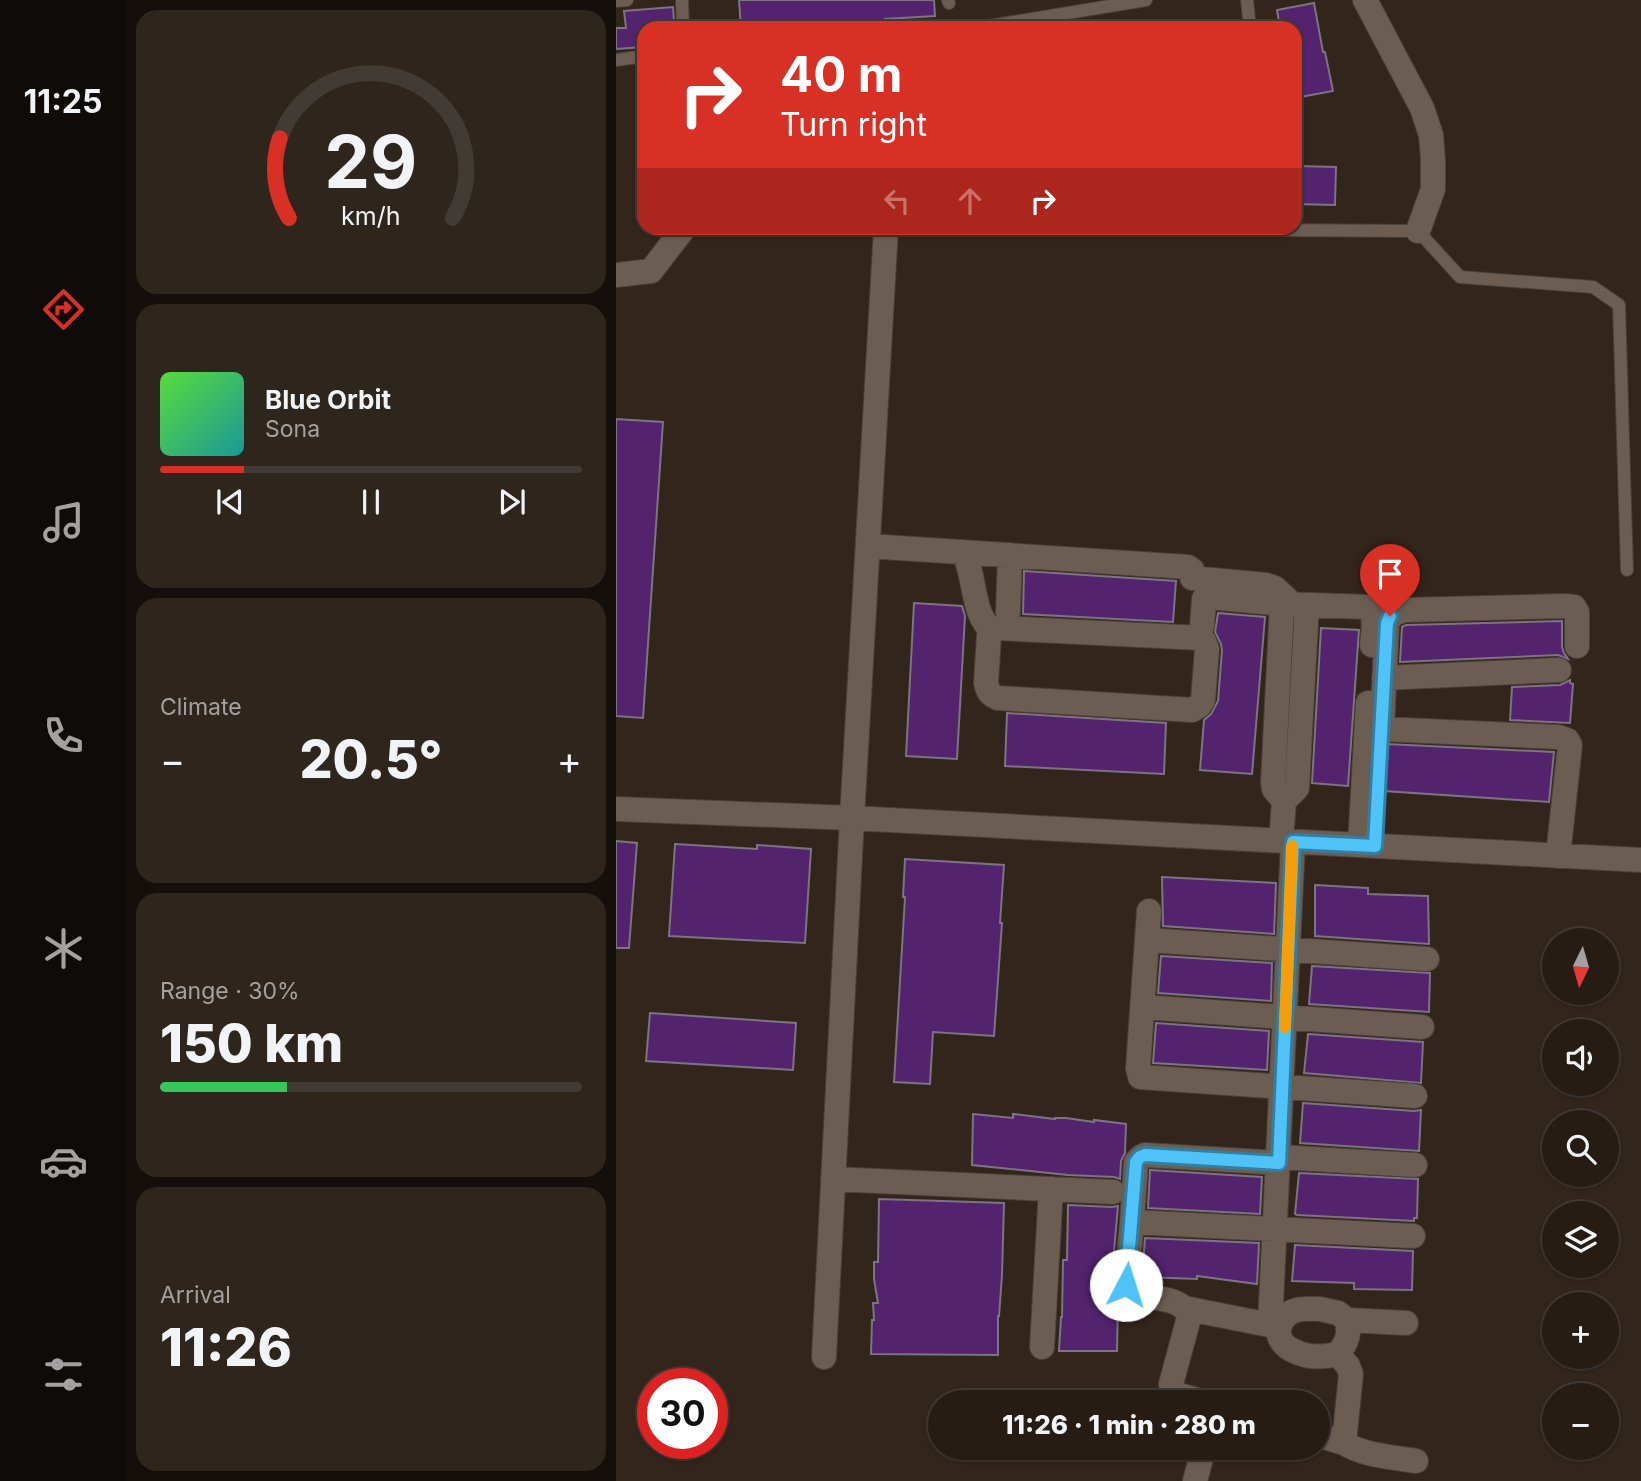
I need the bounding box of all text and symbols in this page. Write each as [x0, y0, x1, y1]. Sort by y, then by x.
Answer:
text: 40 m [780, 45, 903, 104]
icon: right [665, 49, 756, 140]
text: 11:25 [24, 82, 102, 121]
text: Turn right [780, 105, 927, 144]
text: 29 [324, 117, 418, 206]
icon: left [878, 182, 916, 220]
icon: ahead [951, 182, 989, 220]
icon: right [1024, 182, 1062, 220]
text: km/h [341, 201, 401, 231]
icon: directions [39, 285, 88, 334]
text: Blue Orbit [265, 384, 391, 415]
text: Sona [265, 415, 320, 443]
icon: previous [211, 483, 249, 521]
icon: pause [352, 483, 390, 521]
icon: next [493, 483, 531, 521]
icon: music [39, 498, 88, 547]
pin [1360, 544, 1420, 616]
icon: arrive [1371, 555, 1409, 593]
text: Climate [160, 693, 242, 721]
icon: phone [39, 711, 88, 760]
text: 20.5° [299, 728, 443, 791]
text: − [160, 737, 185, 783]
text: + [557, 737, 582, 783]
icon: climate [39, 924, 88, 973]
north arrow [1542, 928, 1619, 1004]
map controls [1542, 928, 1619, 1460]
text: Range · 30% [160, 977, 300, 1005]
text: 150 km [160, 1012, 343, 1075]
button: sound [1542, 1019, 1619, 1096]
button: search [1542, 1110, 1619, 1187]
icon: car [39, 1137, 88, 1186]
button: layers [1542, 1201, 1619, 1278]
position arrow [1089, 1248, 1163, 1322]
text: Arrival [160, 1281, 231, 1309]
button: + [1542, 1292, 1619, 1369]
text: 11:26 [160, 1316, 292, 1379]
icon: filters [39, 1350, 88, 1399]
speed limit sign: 30 [637, 1368, 728, 1459]
button: − [1542, 1383, 1619, 1460]
text: 11:26 · 1 min · 280 m [1002, 1409, 1256, 1440]

